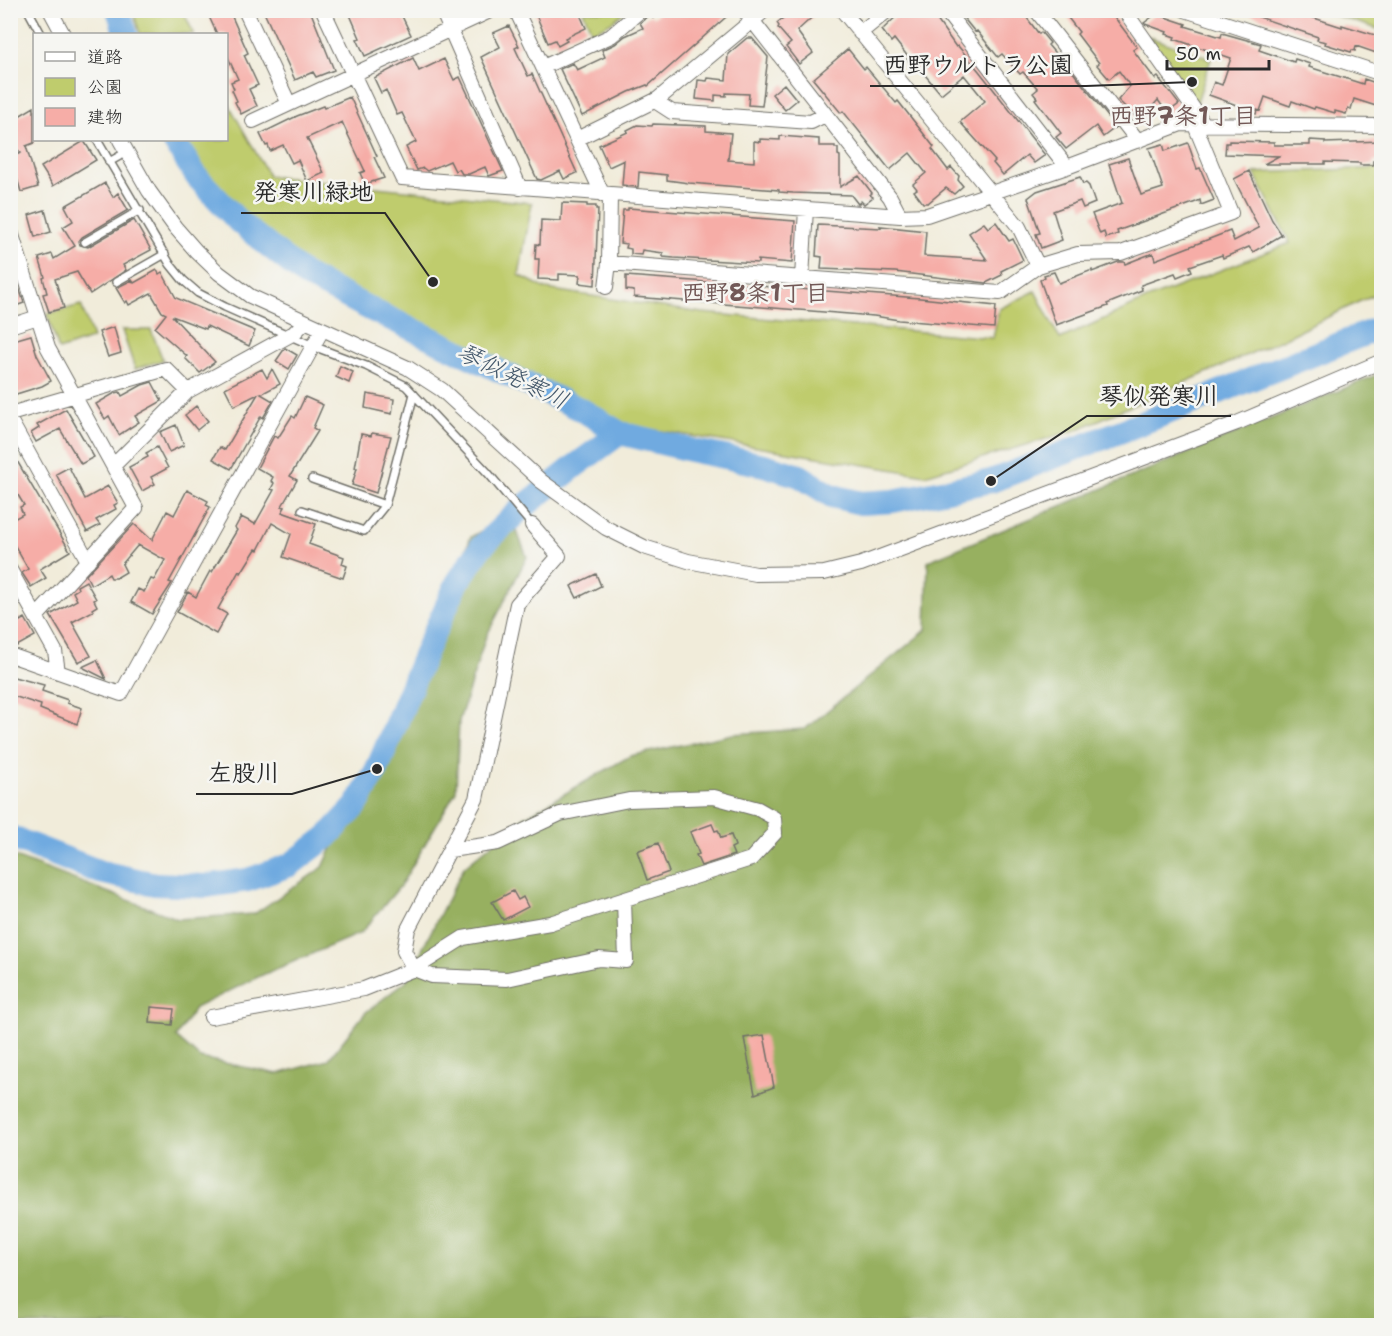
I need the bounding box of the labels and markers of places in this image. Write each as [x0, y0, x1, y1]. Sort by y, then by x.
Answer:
callout: 西野ウルトラ公園 [870, 44, 1086, 86]
callout: 発寒川緑地 [241, 171, 385, 213]
callout: 琴似発寒川 [1087, 374, 1231, 416]
callout: 左股川 [196, 752, 292, 794]

